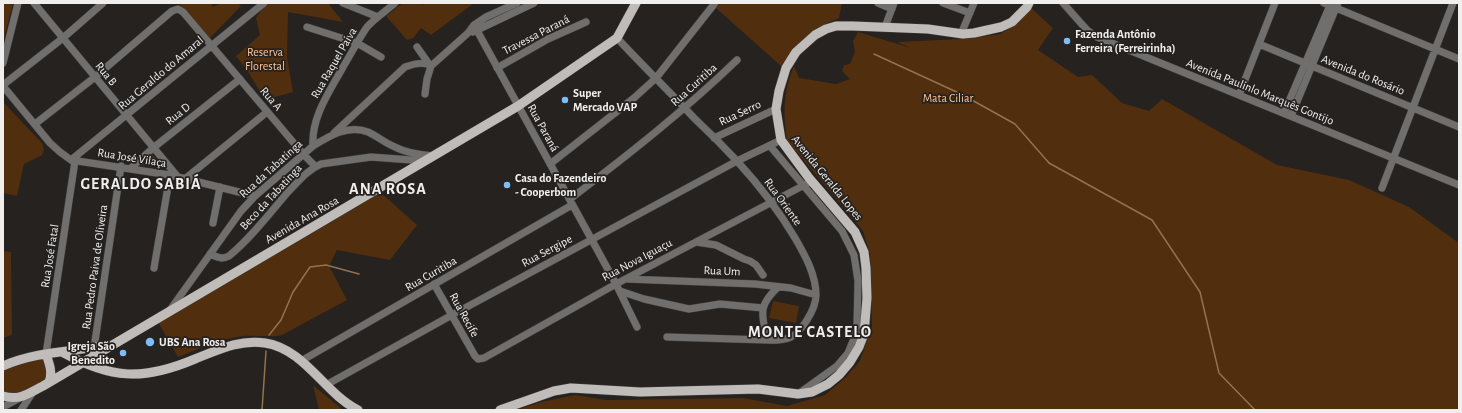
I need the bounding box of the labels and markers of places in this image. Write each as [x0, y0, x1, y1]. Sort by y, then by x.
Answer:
place label: Fazenda Antônio Ferreira (Ferreirinha) [1075, 27, 1176, 55]
marker: Fazenda Antônio Ferreira (Ferreirinha) [1062, 36, 1072, 46]
place label: Super Mercado VAP [573, 86, 637, 114]
marker: Super Mercado VAP [560, 95, 570, 105]
place label: Casa do Fazendeiro - Cooperbom [515, 171, 606, 199]
marker: Casa do Fazendeiro - Cooperbom [502, 180, 512, 190]
place label: UBS Ana Rosa [159, 335, 225, 349]
marker: UBS Ana Rosa [144, 336, 156, 348]
place label: Igreja São Benedito [67, 339, 115, 367]
marker: Igreja São Benedito [118, 348, 128, 358]

